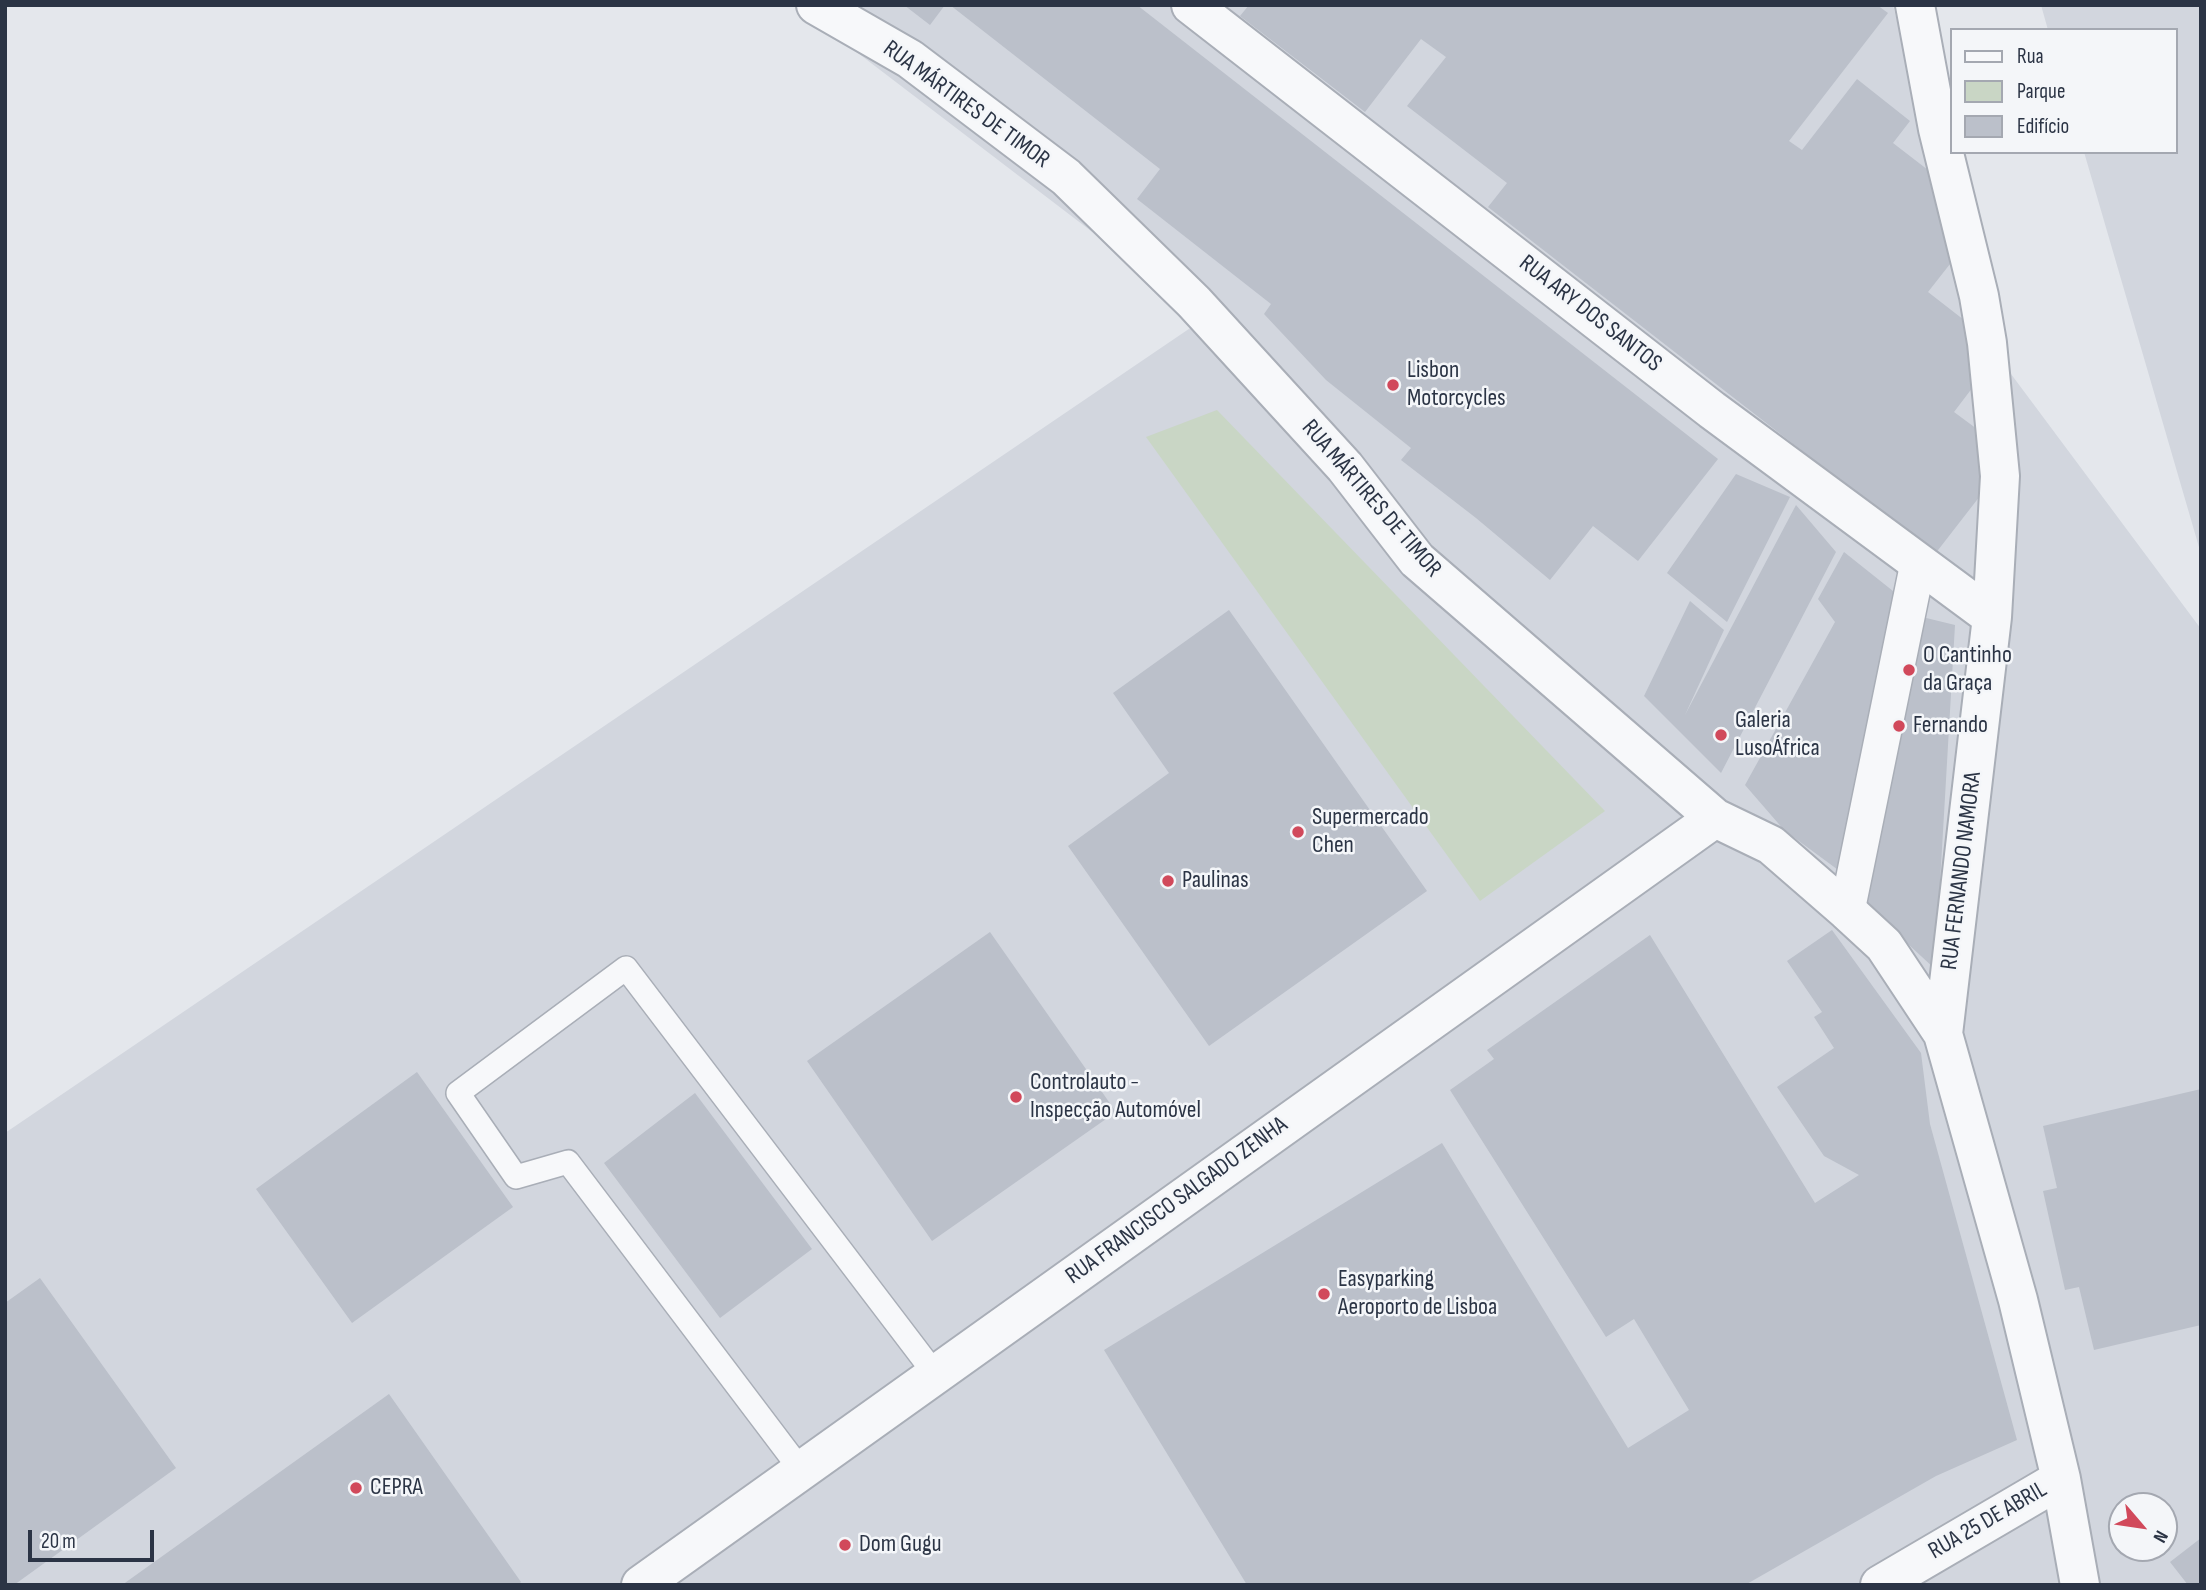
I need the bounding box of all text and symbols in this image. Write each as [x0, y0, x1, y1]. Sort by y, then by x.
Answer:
legend [1951, 28, 2178, 154]
street label: RUA MÁRTIRES DE TIMOR [877, 35, 1055, 175]
text: Rua [2017, 44, 2044, 69]
text: Parque [2017, 79, 2065, 104]
text: Edifício [2017, 114, 2069, 139]
street label: RUA ARY DOS SANTOS [1513, 249, 1667, 379]
place label: Lisbon Motorcycles [1407, 357, 1506, 413]
marker: Lisbon Motorcycles [1385, 377, 1401, 393]
street label: RUA MÁRTIRES DE TIMOR [1295, 414, 1447, 584]
place label: O Cantinho da Graça [1923, 642, 2012, 698]
marker: O Cantinho da Graça [1901, 662, 1917, 678]
place label: Galeria LusoÁfrica [1735, 707, 1820, 763]
place label: Fernando [1913, 712, 1988, 740]
marker: Fernando [1891, 718, 1907, 734]
marker: Galeria LusoÁfrica [1713, 727, 1729, 743]
street label: RUA FERNANDO NAMORA [1936, 770, 1988, 972]
place label: Supermercado Chen [1312, 804, 1429, 860]
marker: Supermercado Chen [1290, 824, 1306, 840]
place label: Paulinas [1182, 867, 1249, 895]
marker: Paulinas [1160, 873, 1176, 889]
place label: Controlauto - Inspecção Automóvel [1030, 1069, 1201, 1125]
marker: Controlauto - Inspecção Automóvel [1008, 1089, 1024, 1105]
street label: RUA FRANCISCO SALGADO ZENHA [1061, 1111, 1293, 1291]
place label: Easyparking Aeroporto de Lisboa [1338, 1266, 1497, 1322]
marker: Easyparking Aeroporto de Lisboa [1316, 1286, 1332, 1302]
place label: CEPRA [370, 1474, 423, 1502]
street label: RUA 25 DE ABRIL [1924, 1476, 2052, 1566]
marker: CEPRA [348, 1480, 364, 1496]
north arrow [2108, 1492, 2178, 1562]
scale bar [32, 1516, 158, 1560]
text: N [2148, 1526, 2173, 1546]
text: 20 m [41, 1529, 76, 1554]
place label: Dom Gugu [859, 1531, 942, 1559]
marker: Dom Gugu [837, 1537, 853, 1553]

